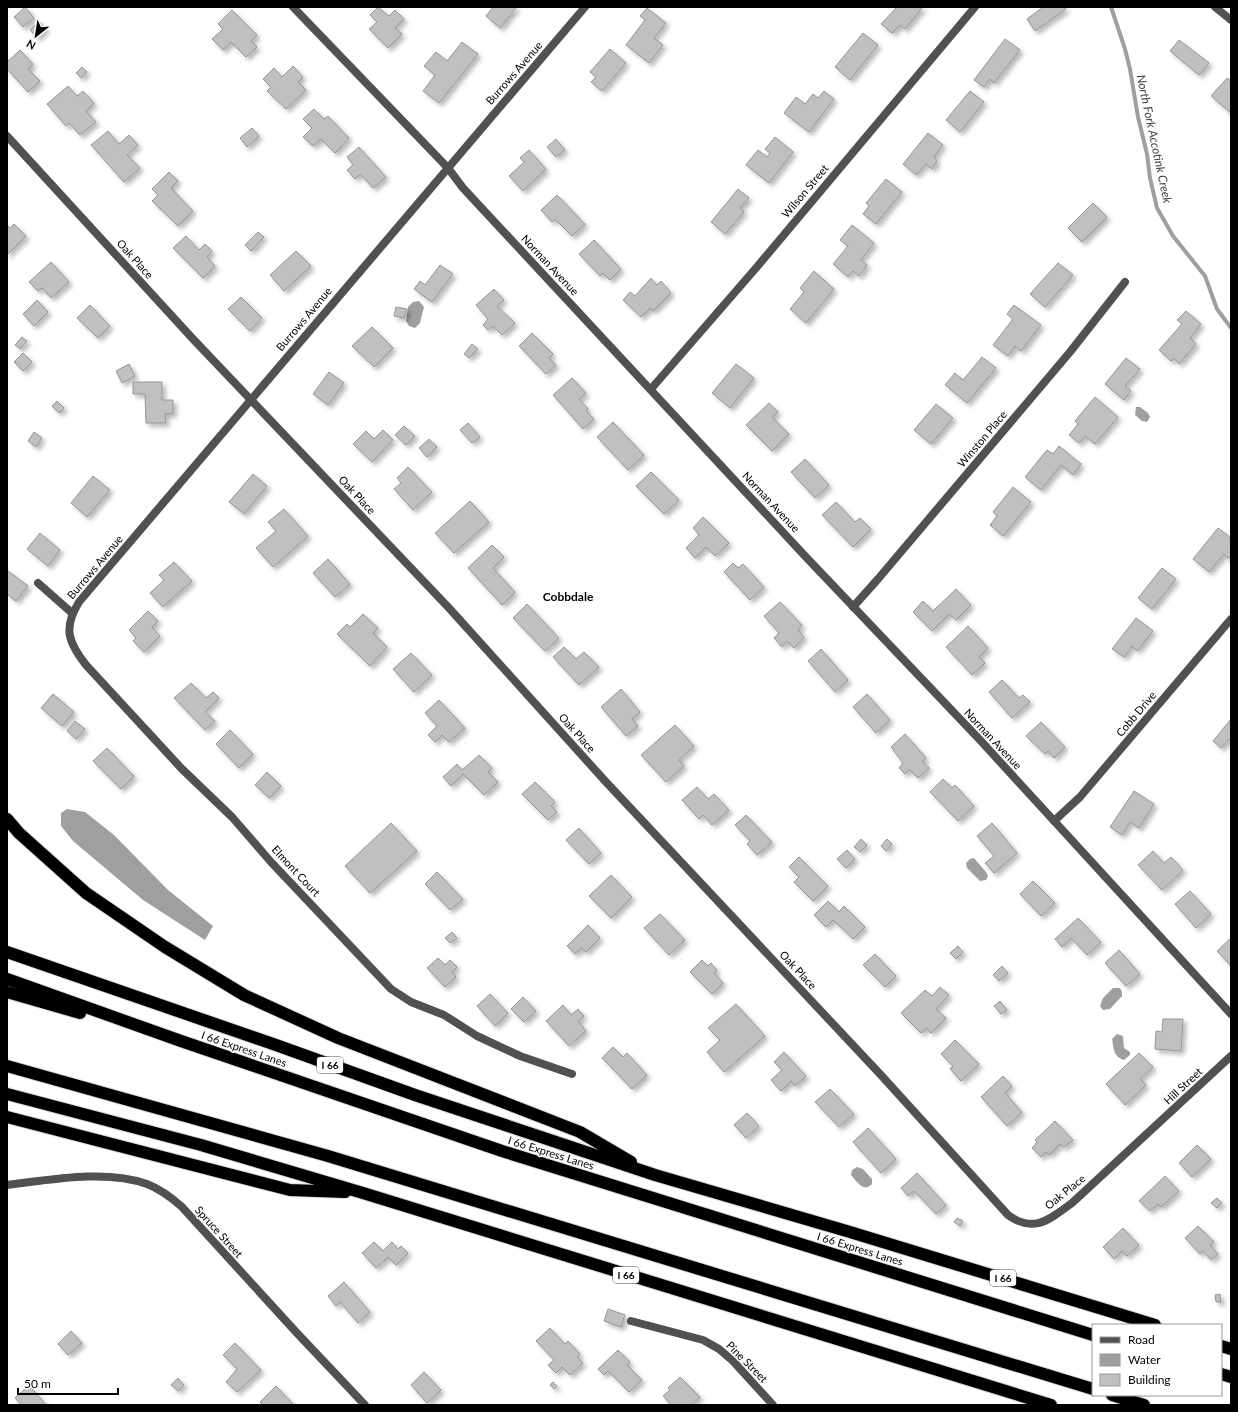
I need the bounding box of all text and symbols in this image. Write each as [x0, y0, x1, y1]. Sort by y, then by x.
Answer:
north arrow [16, 16, 56, 56]
text: N [24, 37, 38, 53]
street label: Burrows Avenue [483, 38, 545, 107]
water label: North Fork Accotink Creek [1134, 73, 1175, 205]
street label: Wilson Street [779, 161, 831, 220]
street label: Norman Avenue [519, 232, 582, 298]
street label: Oak Place [114, 236, 156, 281]
street label: Burrows Avenue [273, 284, 334, 353]
street label: Winston Place [954, 408, 1009, 470]
street label: Norman Avenue [740, 469, 803, 535]
street label: Oak Place [336, 473, 379, 517]
street label: Burrows Avenue [64, 532, 125, 601]
district label: Cobbdale [543, 589, 594, 604]
street label: Cobb Drive [1113, 688, 1158, 739]
street label: Norman Avenue [962, 706, 1025, 772]
street label: Oak Place [556, 710, 598, 755]
street label: Elmont Court [270, 843, 323, 899]
street label: Oak Place [777, 948, 820, 992]
street label: I 66 Express Lanes [200, 1028, 289, 1069]
road number: I 66 [317, 1057, 343, 1073]
street label: Hill Street [1161, 1065, 1205, 1107]
street label: I 66 Express Lanes [507, 1133, 596, 1172]
street label: Oak Place [1042, 1171, 1088, 1212]
street label: Spruce Street [193, 1203, 246, 1260]
street label: I 66 Express Lanes [816, 1229, 905, 1268]
road number: I 66 [613, 1267, 639, 1283]
road number: I 66 [990, 1270, 1016, 1286]
legend [1092, 1324, 1222, 1396]
text: Road [1128, 1332, 1155, 1347]
street label: Pine Street [724, 1338, 771, 1385]
text: Water [1128, 1352, 1161, 1367]
scale bar [18, 1370, 118, 1396]
text: Building [1128, 1372, 1171, 1387]
text: 50 m [24, 1376, 51, 1391]

